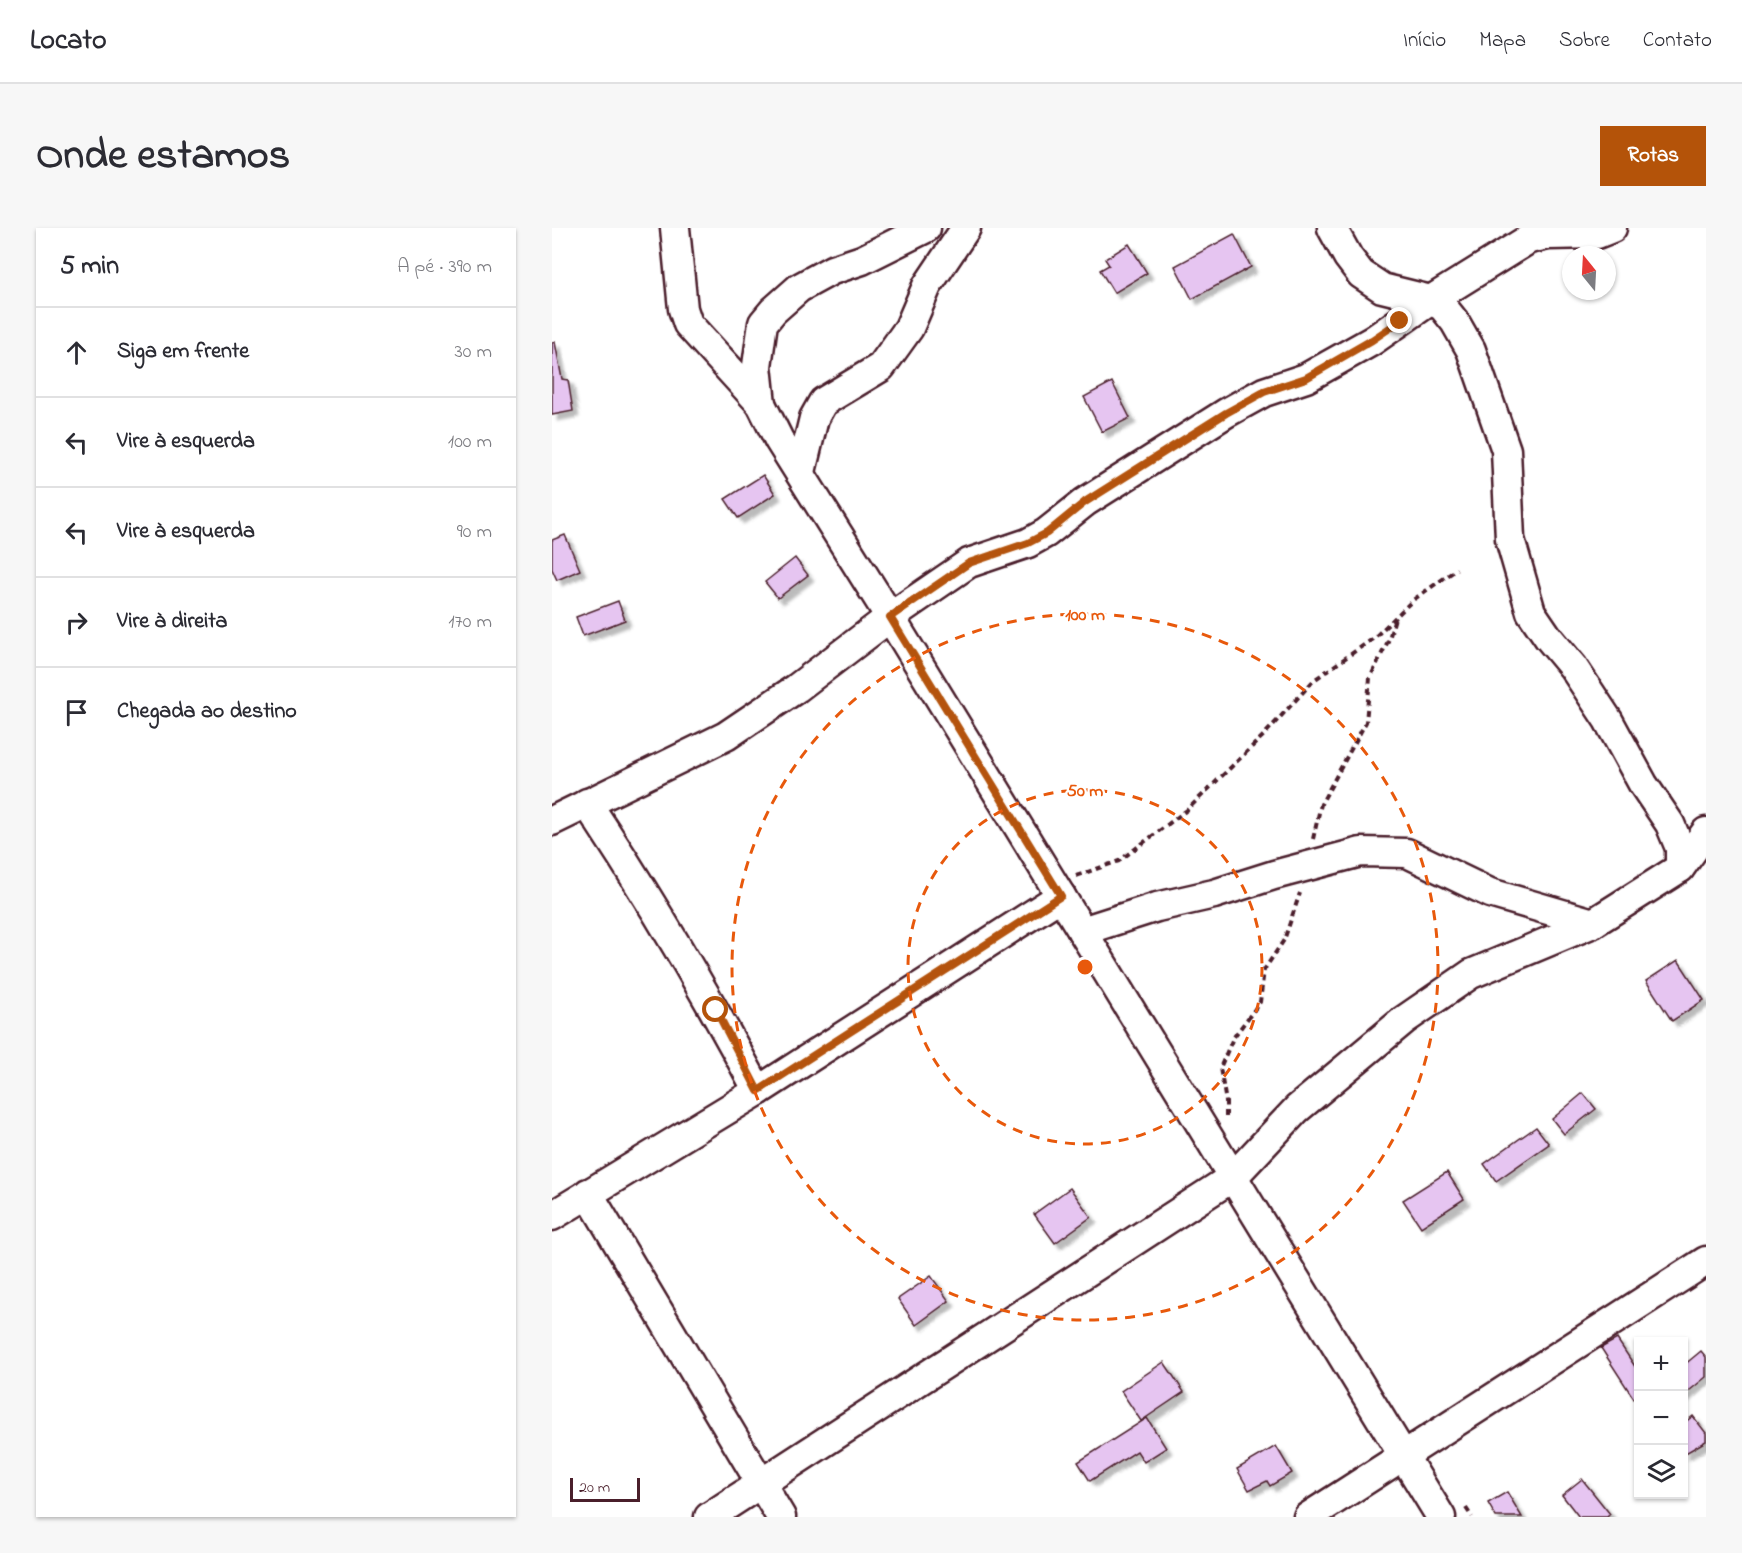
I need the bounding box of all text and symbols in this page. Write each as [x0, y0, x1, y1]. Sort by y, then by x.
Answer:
text: Locato [30, 21, 106, 62]
text: Início [1403, 26, 1446, 56]
text: Mapa [1479, 26, 1526, 56]
text: Sobre [1559, 26, 1610, 56]
text: Contato [1643, 26, 1712, 56]
text: Onde estamos [36, 126, 290, 187]
button: Rotas [1600, 126, 1706, 186]
north arrow [1562, 246, 1616, 300]
text: 5 min [60, 248, 119, 286]
text: A pé · 390 m [397, 253, 492, 282]
route end [1386, 307, 1412, 333]
icon: ahead [60, 336, 93, 369]
text: Siga em frente [117, 336, 249, 368]
text: 30 m [455, 338, 492, 367]
icon: left [60, 426, 93, 459]
text: Vire à esquerda [117, 426, 255, 458]
text: 100 m [448, 428, 492, 457]
icon: left [60, 516, 93, 549]
text: Vire à esquerda [117, 516, 255, 548]
text: 90 m [457, 518, 492, 547]
text: 100 m [1065, 603, 1105, 629]
icon: right [60, 606, 93, 639]
text: Vire à direita [117, 606, 227, 638]
text: 170 m [448, 608, 492, 637]
icon: arrive [60, 696, 93, 729]
text: Chegada ao destino [117, 696, 297, 728]
text: 50 m [1067, 779, 1103, 805]
centre of rings [1075, 957, 1095, 977]
route start [702, 996, 728, 1022]
map controls [1634, 1337, 1688, 1499]
button: + [1634, 1337, 1688, 1391]
button: − [1634, 1391, 1688, 1445]
button: layers [1634, 1445, 1688, 1499]
scale bar [570, 1475, 640, 1502]
text: 20 m [579, 1476, 610, 1500]

